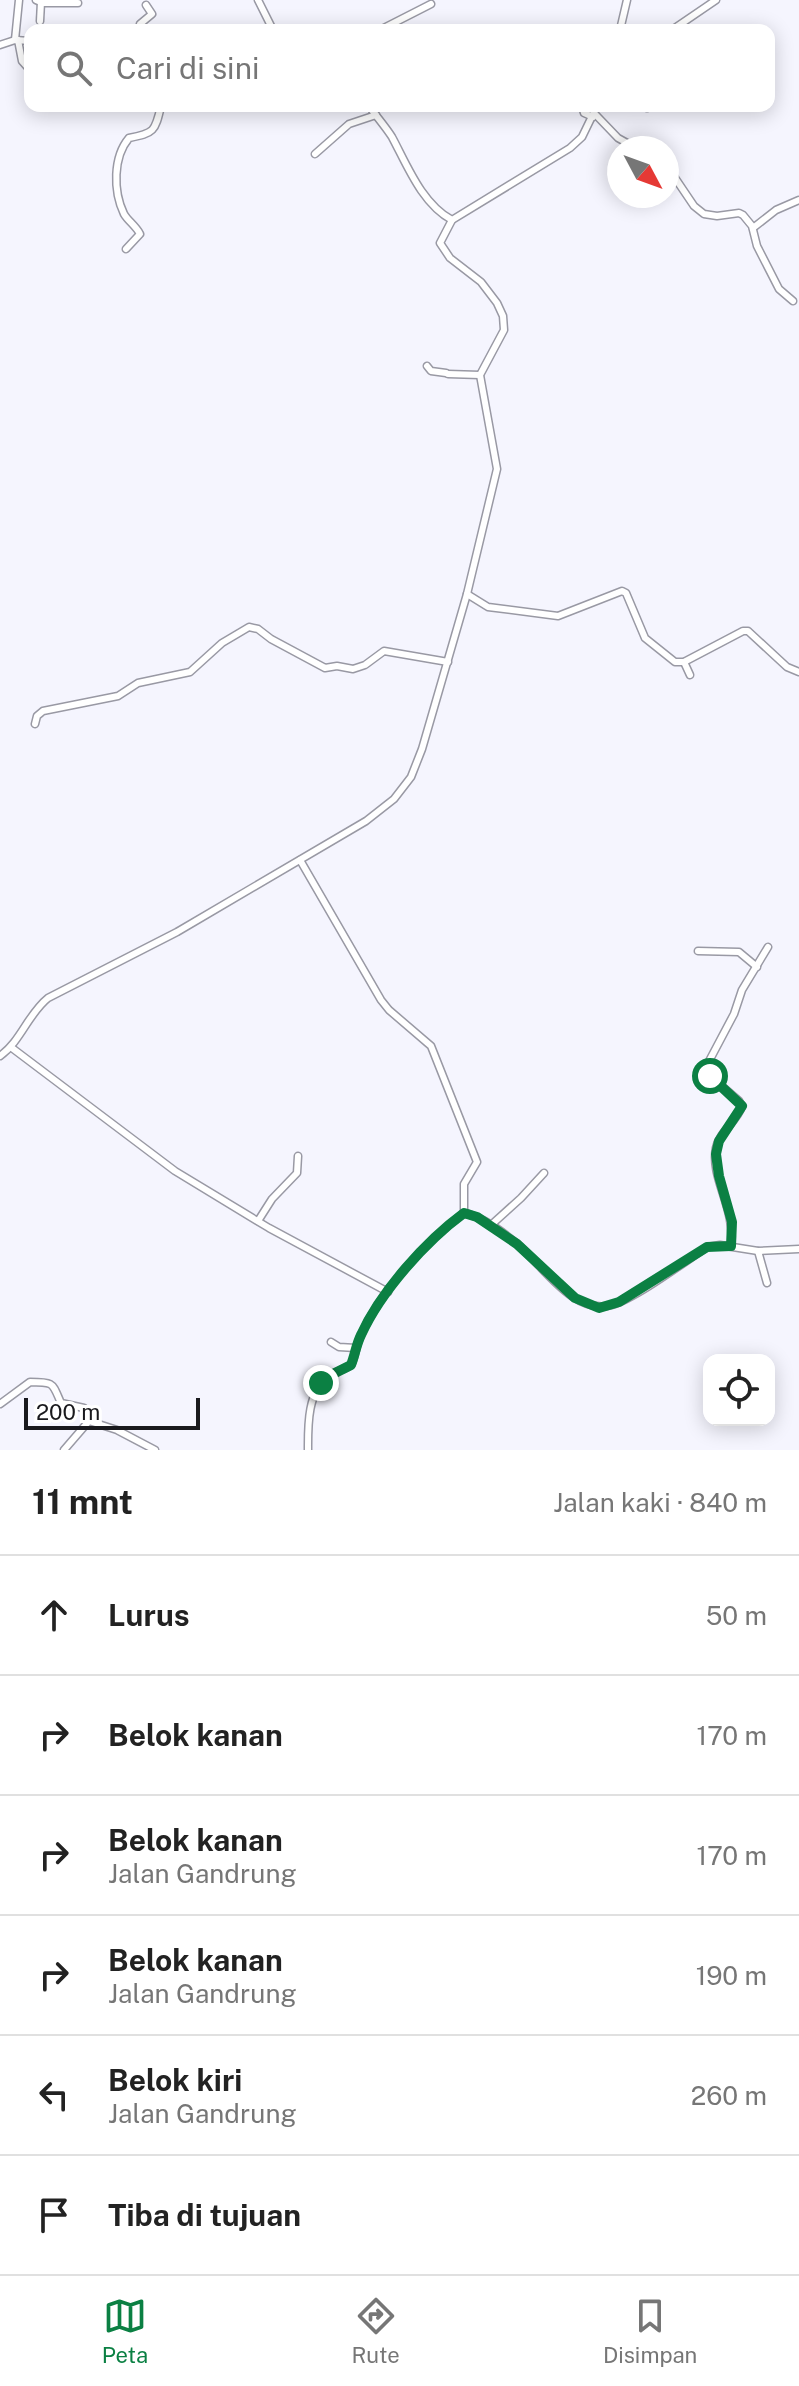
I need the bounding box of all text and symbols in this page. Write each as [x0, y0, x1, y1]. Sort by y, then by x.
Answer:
search box [24, 24, 775, 112]
icon: search [52, 46, 96, 90]
text: Cari di sini [116, 50, 259, 86]
north arrow [607, 136, 679, 208]
route start [692, 1058, 728, 1094]
map controls [703, 1354, 775, 1426]
button: locate [703, 1354, 775, 1426]
route end [303, 1365, 339, 1401]
scale bar [24, 1394, 200, 1430]
text: 200 m [36, 1399, 100, 1425]
text: 11 mnt [32, 1482, 133, 1522]
text: Jalan kaki · 840 m [553, 1487, 767, 1518]
icon: ahead [32, 1593, 76, 1637]
text: Lurus [108, 1597, 190, 1633]
text: 50 m [706, 1600, 767, 1631]
icon: right [32, 1713, 76, 1757]
text: Belok kanan [108, 1717, 283, 1753]
text: 170 m [697, 1720, 767, 1751]
text: Belok kanan [108, 1822, 283, 1858]
icon: right [32, 1833, 76, 1877]
text: 170 m [697, 1840, 767, 1871]
text: Jalan Gandrung [108, 1858, 297, 1889]
text: Belok kanan [108, 1942, 283, 1978]
icon: right [32, 1953, 76, 1997]
text: 190 m [696, 1960, 767, 1991]
text: Jalan Gandrung [108, 1978, 297, 2009]
text: Belok kiri [108, 2062, 242, 2098]
icon: left [32, 2073, 76, 2117]
text: 260 m [691, 2080, 767, 2111]
text: Jalan Gandrung [108, 2098, 297, 2129]
icon: arrive [32, 2193, 76, 2237]
text: Tiba di tujuan [108, 2197, 301, 2233]
tab: Peta [102, 2294, 148, 2368]
tab: Rute [351, 2294, 400, 2368]
tab: Disimpan [603, 2294, 697, 2368]

